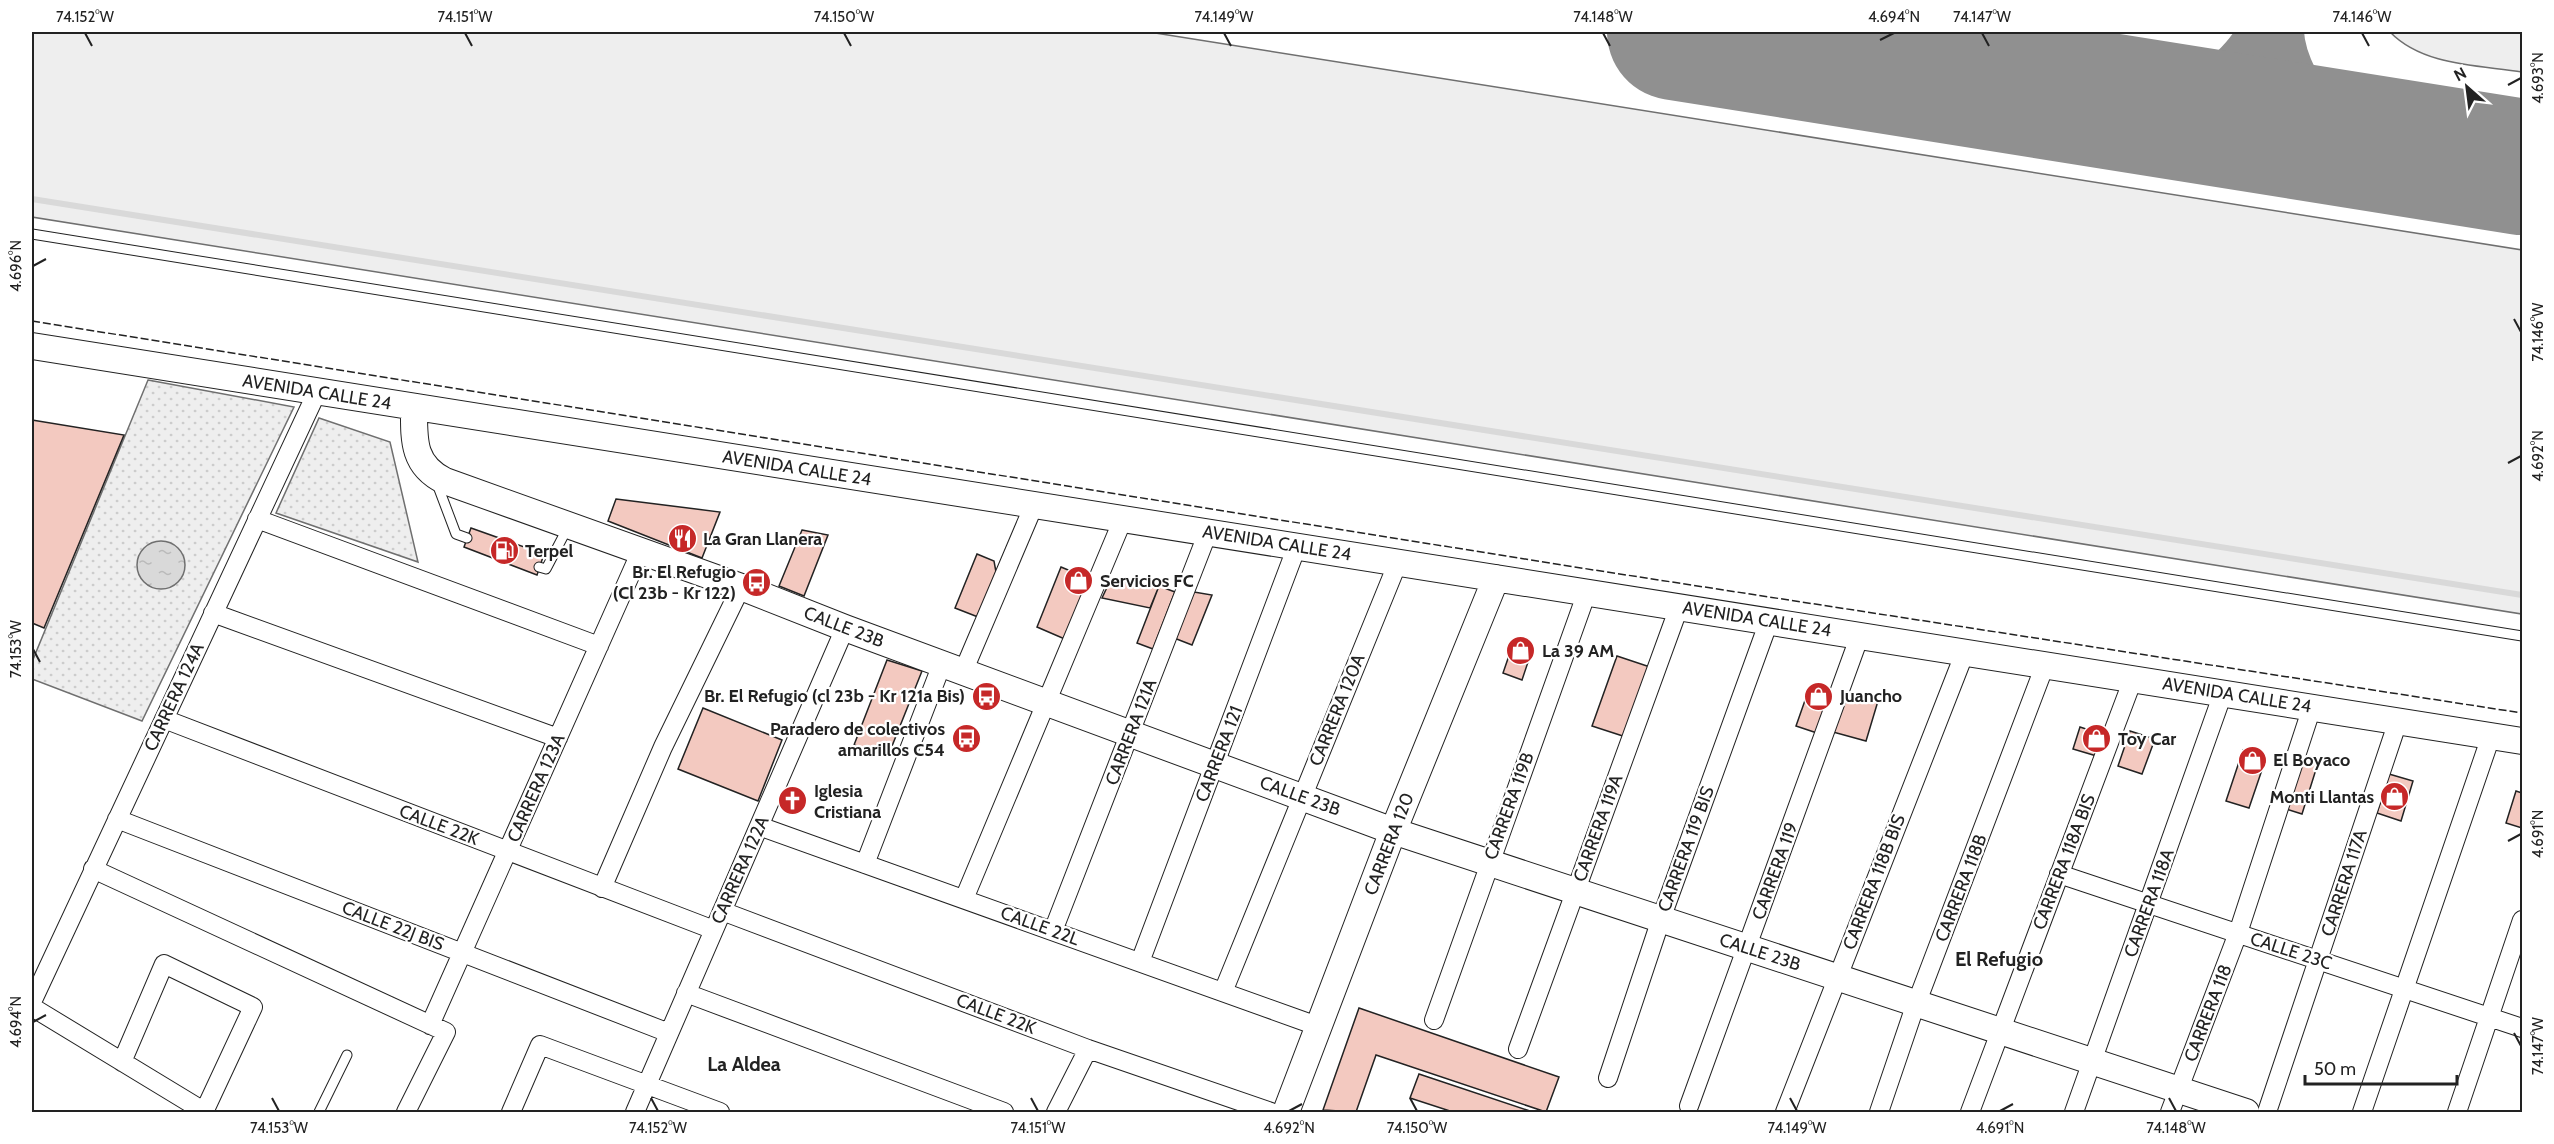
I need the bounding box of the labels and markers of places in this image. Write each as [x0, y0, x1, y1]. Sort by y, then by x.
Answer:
restaurant icon: La Gran Llanera [666, 523, 698, 555]
place label: La Gran Llanera [703, 528, 822, 550]
fuel station icon: Terpel [488, 535, 520, 567]
place label: Terpel [525, 540, 573, 562]
place label: Br. El Refugio (Cl 23b - Kr 122) [613, 561, 736, 604]
shop icon: Servicios FC [1063, 565, 1095, 597]
bus stop icon: Br. El Refugio (Cl 23b - Kr 122) [741, 566, 773, 598]
place label: Servicios FC [1100, 570, 1194, 592]
shop icon: La 39 AM [1505, 635, 1537, 667]
place label: La 39 AM [1542, 640, 1614, 662]
bus stop icon: Br. El Refugio (cl 23b - Kr 121a Bis) [970, 680, 1002, 712]
shop icon: Juancho [1803, 680, 1835, 712]
place label: Br. El Refugio (cl 23b - Kr 121a Bis) [704, 685, 965, 707]
place label: Juancho [1839, 685, 1902, 707]
place label: Paradero de colectivos amarillos C54 [770, 718, 945, 761]
bus stop icon: Paradero de colectivos amarillos C54 [950, 723, 982, 755]
shop icon: Toy Car [2081, 723, 2113, 755]
place label: Toy Car [2118, 728, 2176, 750]
shop icon: El Boyaco [2236, 744, 2268, 776]
place label: El Boyaco [2273, 749, 2350, 771]
place label: Iglesia Cristiana [814, 780, 881, 823]
shop icon: Monti Llantas [2379, 781, 2411, 813]
church icon: Iglesia Cristiana [777, 785, 809, 817]
place label: Monti Llantas [2269, 786, 2374, 808]

